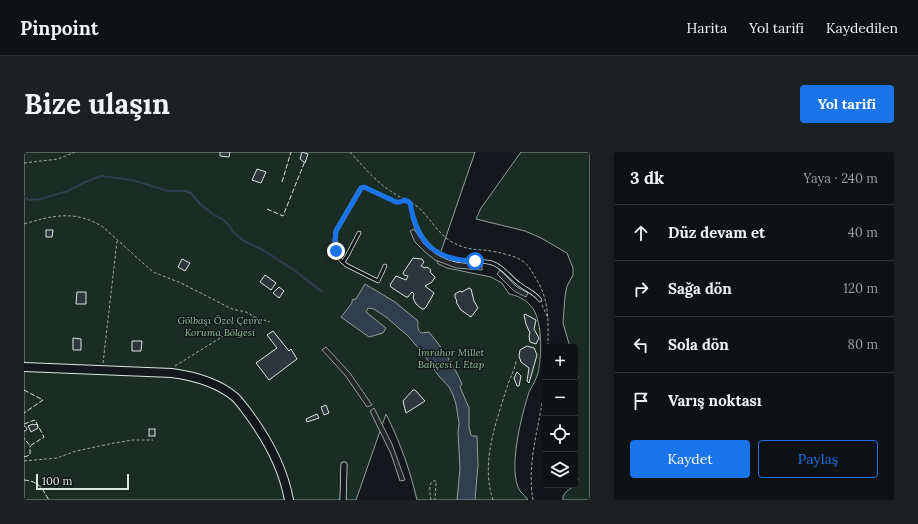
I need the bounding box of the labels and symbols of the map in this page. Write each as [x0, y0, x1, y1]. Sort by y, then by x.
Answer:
route end [327, 242, 345, 260]
route start [466, 252, 484, 270]
park label: Gölbaşı Özel Çevre Koruma Bölgesi [177, 314, 263, 339]
park label: İmrahor Millet Bahçesi 1. Etap [418, 346, 485, 371]
scale bar [36, 472, 129, 491]

